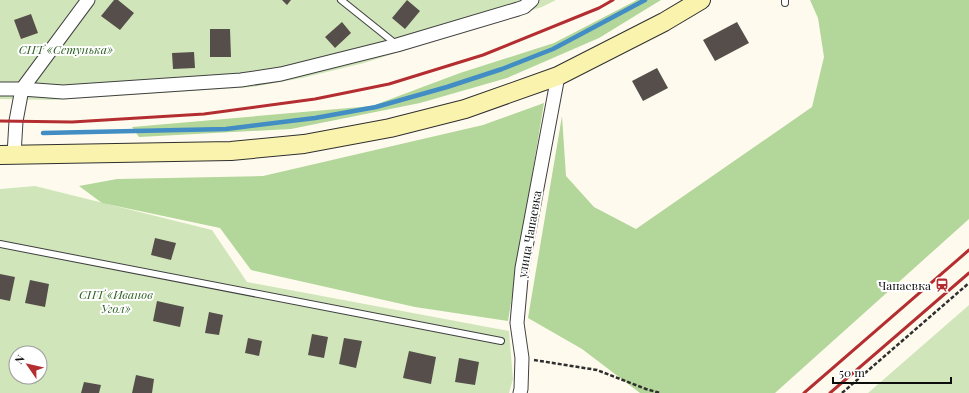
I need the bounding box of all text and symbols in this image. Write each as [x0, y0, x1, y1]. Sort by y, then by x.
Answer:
park label: СНТ «Сетунька» [19, 41, 113, 57]
street label: улица Чапаевка [513, 189, 545, 280]
place label: Чапаевка [878, 277, 931, 293]
station icon: Чапаевка [934, 277, 950, 293]
park label: СНТ «Иванов Угол» [79, 286, 153, 316]
north arrow [8, 345, 48, 385]
text: N [11, 352, 28, 367]
scale bar [833, 359, 951, 385]
text: 50 m [839, 364, 865, 380]

